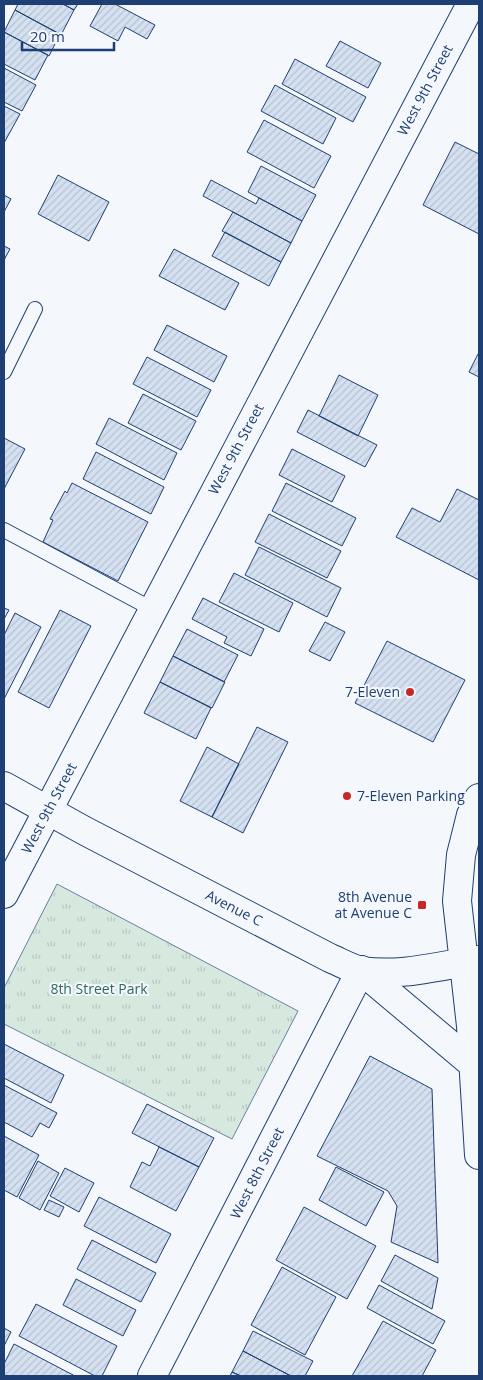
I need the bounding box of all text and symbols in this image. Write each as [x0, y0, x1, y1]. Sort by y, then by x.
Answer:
scale bar [22, 20, 115, 52]
text: 20 m [30, 26, 65, 46]
street label: West 9th Street [393, 41, 457, 139]
street label: West 9th Street [204, 400, 268, 498]
place label: 7-Eleven [345, 682, 400, 701]
marker: 7-Eleven [404, 686, 416, 698]
street label: West 9th Street [17, 759, 81, 857]
place label: 7-Eleven Parking [357, 786, 465, 805]
marker: 7-Eleven Parking [341, 790, 353, 802]
street label: Avenue C [203, 885, 266, 930]
place label: 8th Avenue at Avenue C [334, 887, 412, 922]
marker: 8th Avenue at Avenue C [416, 899, 428, 911]
park label: 8th Street Park [50, 979, 148, 998]
street label: West 8th Street [225, 1124, 288, 1222]

